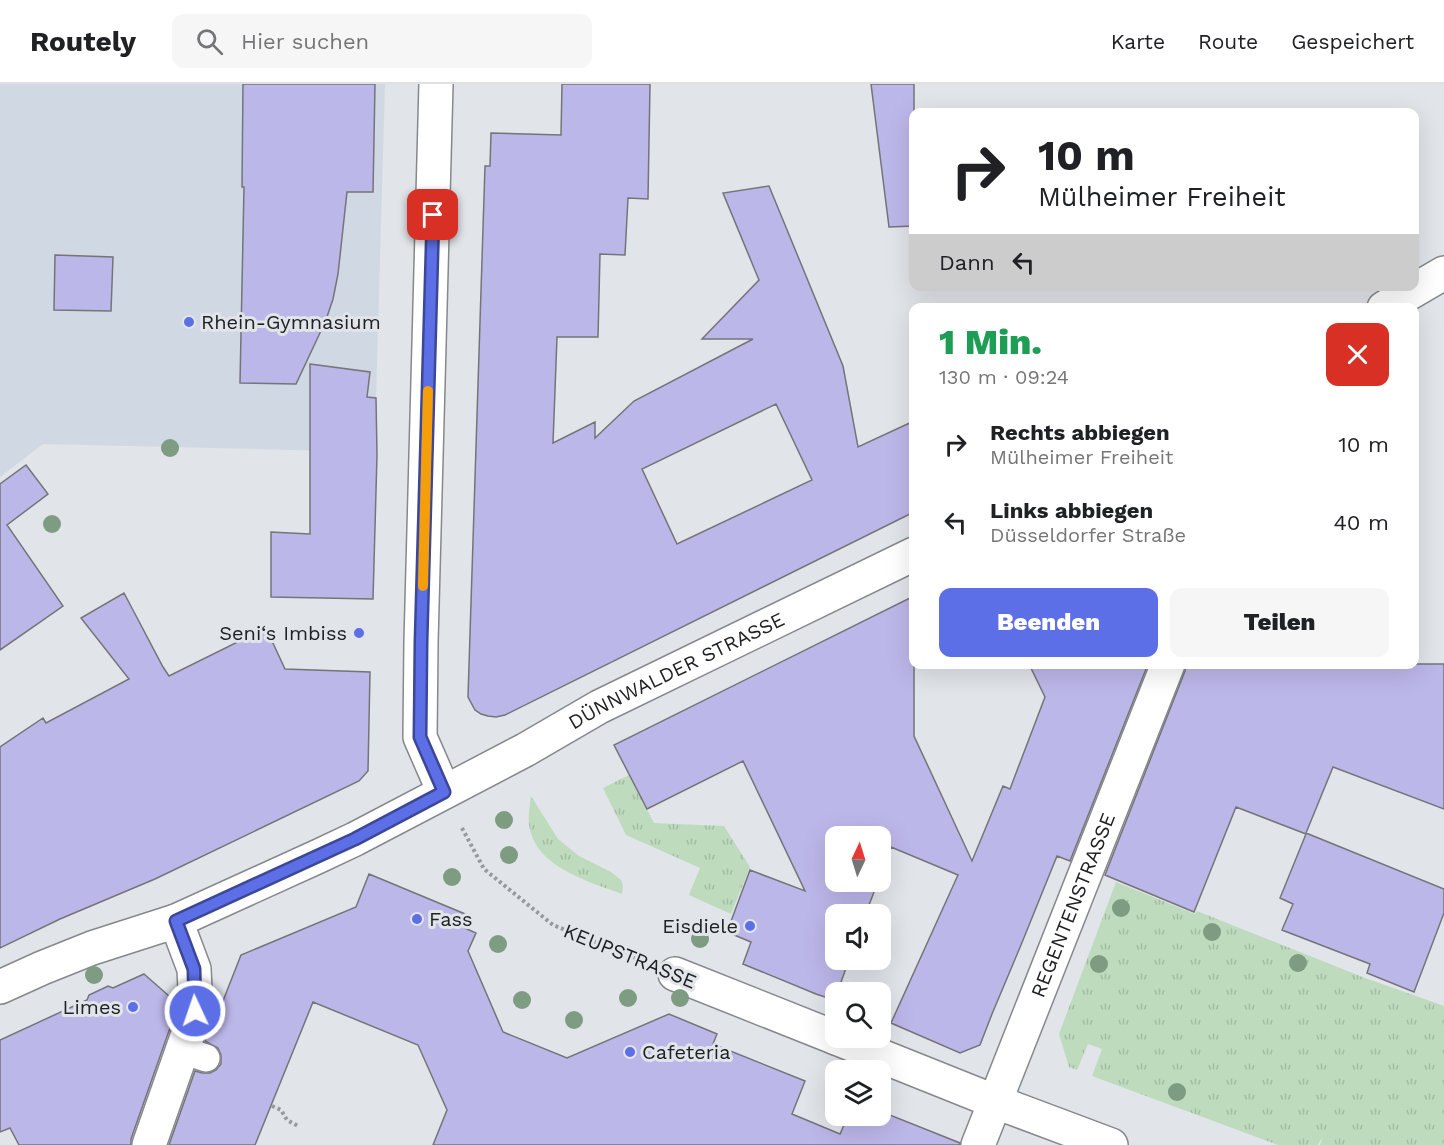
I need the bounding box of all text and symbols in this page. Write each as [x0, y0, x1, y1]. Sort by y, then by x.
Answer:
search box [172, 14, 592, 68]
text: Routely [30, 25, 136, 58]
icon: search [193, 25, 226, 58]
text: Hier suchen [241, 29, 369, 54]
text: Karte [1111, 29, 1165, 54]
text: Route [1198, 29, 1258, 54]
text: Gespeichert [1291, 29, 1414, 54]
text: 10 m [1038, 131, 1135, 180]
icon: right [939, 132, 1017, 210]
text: Mülheimer Freiheit [1038, 181, 1286, 213]
pin [407, 189, 458, 240]
icon: arrive [416, 198, 449, 231]
icon: left [1007, 246, 1040, 279]
text: Dann [939, 250, 995, 275]
place label: Rhein-Gymnasium [201, 310, 381, 334]
marker: Rhein-Gymnasium [182, 315, 196, 329]
text: 1 Min. [939, 321, 1042, 363]
button: close [1326, 323, 1389, 386]
text: 130 m · 09:24 [939, 365, 1069, 389]
text: Rechts abbiegen [990, 420, 1170, 445]
icon: right [939, 428, 972, 461]
text: 10 m [1338, 432, 1389, 457]
text: Mülheimer Freiheit [990, 445, 1173, 469]
text: Links abbiegen [990, 498, 1153, 523]
icon: left [939, 506, 972, 539]
text: 40 m [1333, 510, 1389, 535]
text: Düsseldorfer Straße [990, 523, 1186, 547]
button: Beenden [939, 588, 1158, 657]
button: Teilen [1170, 588, 1389, 657]
street label: DÜNNWALDER STRASSE [564, 607, 788, 734]
place label: Seni‘s Imbiss [219, 621, 347, 645]
marker: Seni‘s Imbiss [352, 626, 366, 640]
street label: REGENTENSTRASSE [1026, 809, 1120, 1001]
north arrow [825, 826, 891, 892]
map controls [825, 826, 891, 1126]
button: sound [825, 904, 891, 970]
place label: Fass [429, 907, 473, 931]
marker: Fass [410, 912, 424, 926]
place label: Eisdiele [662, 914, 738, 938]
street label: KEUPSTRASSE [560, 918, 700, 994]
marker: Eisdiele [743, 919, 757, 933]
position arrow [163, 979, 227, 1043]
button: search [825, 982, 891, 1048]
place label: Limes [63, 995, 121, 1019]
marker: Limes [126, 1000, 140, 1014]
place label: Cafeteria [642, 1040, 730, 1064]
marker: Cafeteria [623, 1045, 637, 1059]
button: layers [825, 1060, 891, 1126]

